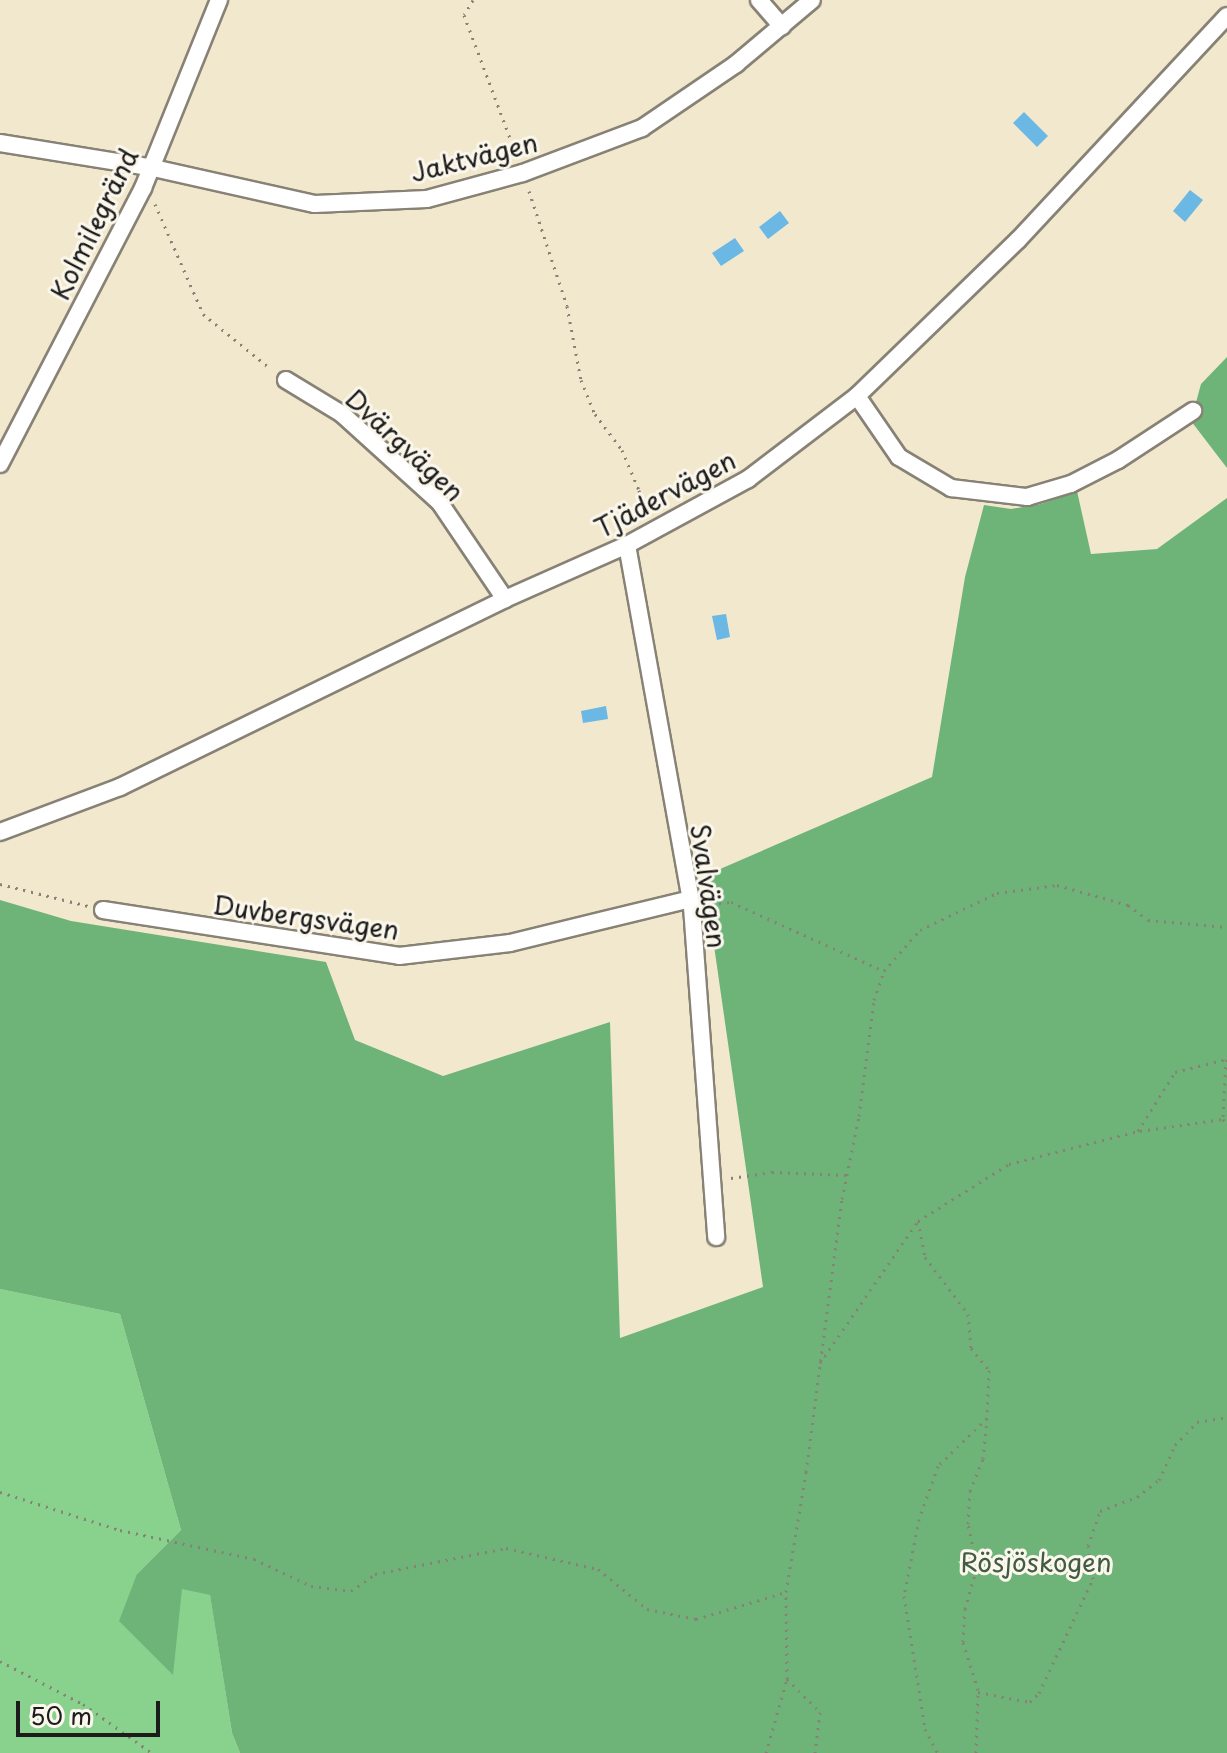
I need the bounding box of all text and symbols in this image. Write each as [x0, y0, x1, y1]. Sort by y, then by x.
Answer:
street label: Jaktvägen [407, 126, 541, 188]
street label: Kolmilegränd [44, 143, 144, 305]
street label: Dvärgvägen [340, 383, 470, 507]
street label: Tjädervägen [589, 444, 741, 544]
street label: Svalvägen [685, 822, 733, 950]
street label: Duvbergsvägen [211, 888, 401, 946]
park label: Rösjöskogen [960, 1546, 1112, 1578]
scale bar [20, 1685, 164, 1735]
text: 50 m [30, 1697, 92, 1733]

